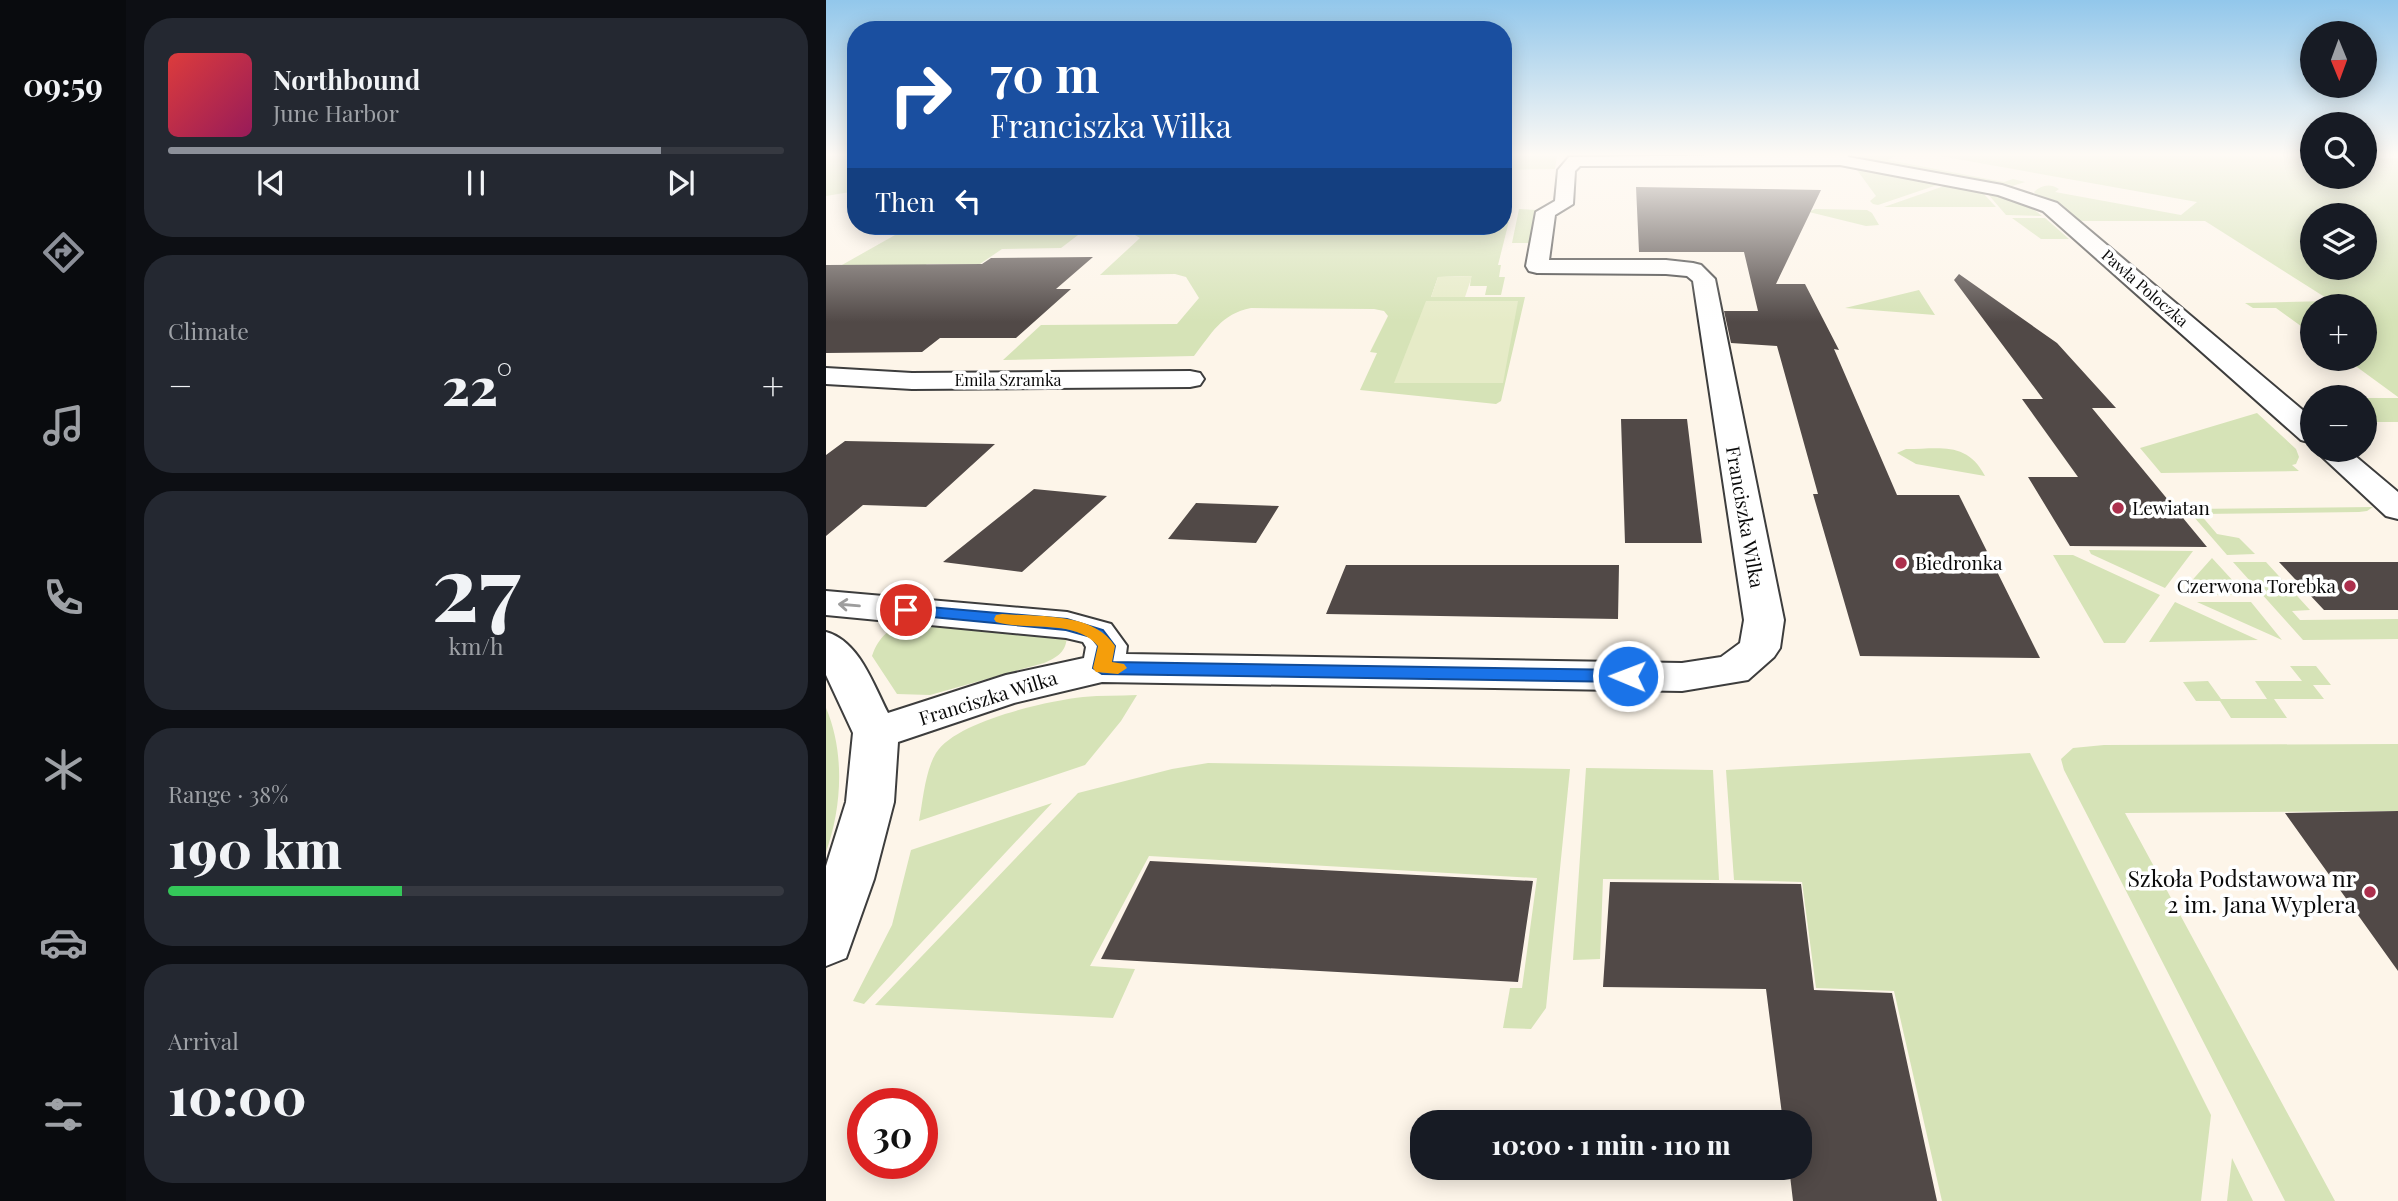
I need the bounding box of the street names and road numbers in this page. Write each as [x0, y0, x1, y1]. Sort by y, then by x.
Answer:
street label: Pawła Poloczka [2098, 244, 2193, 331]
street label: Emila Szramka [954, 369, 1062, 390]
street label: Franciszka Wilka [1721, 444, 1771, 590]
street label: Franciszka Wilka [915, 663, 1061, 730]

